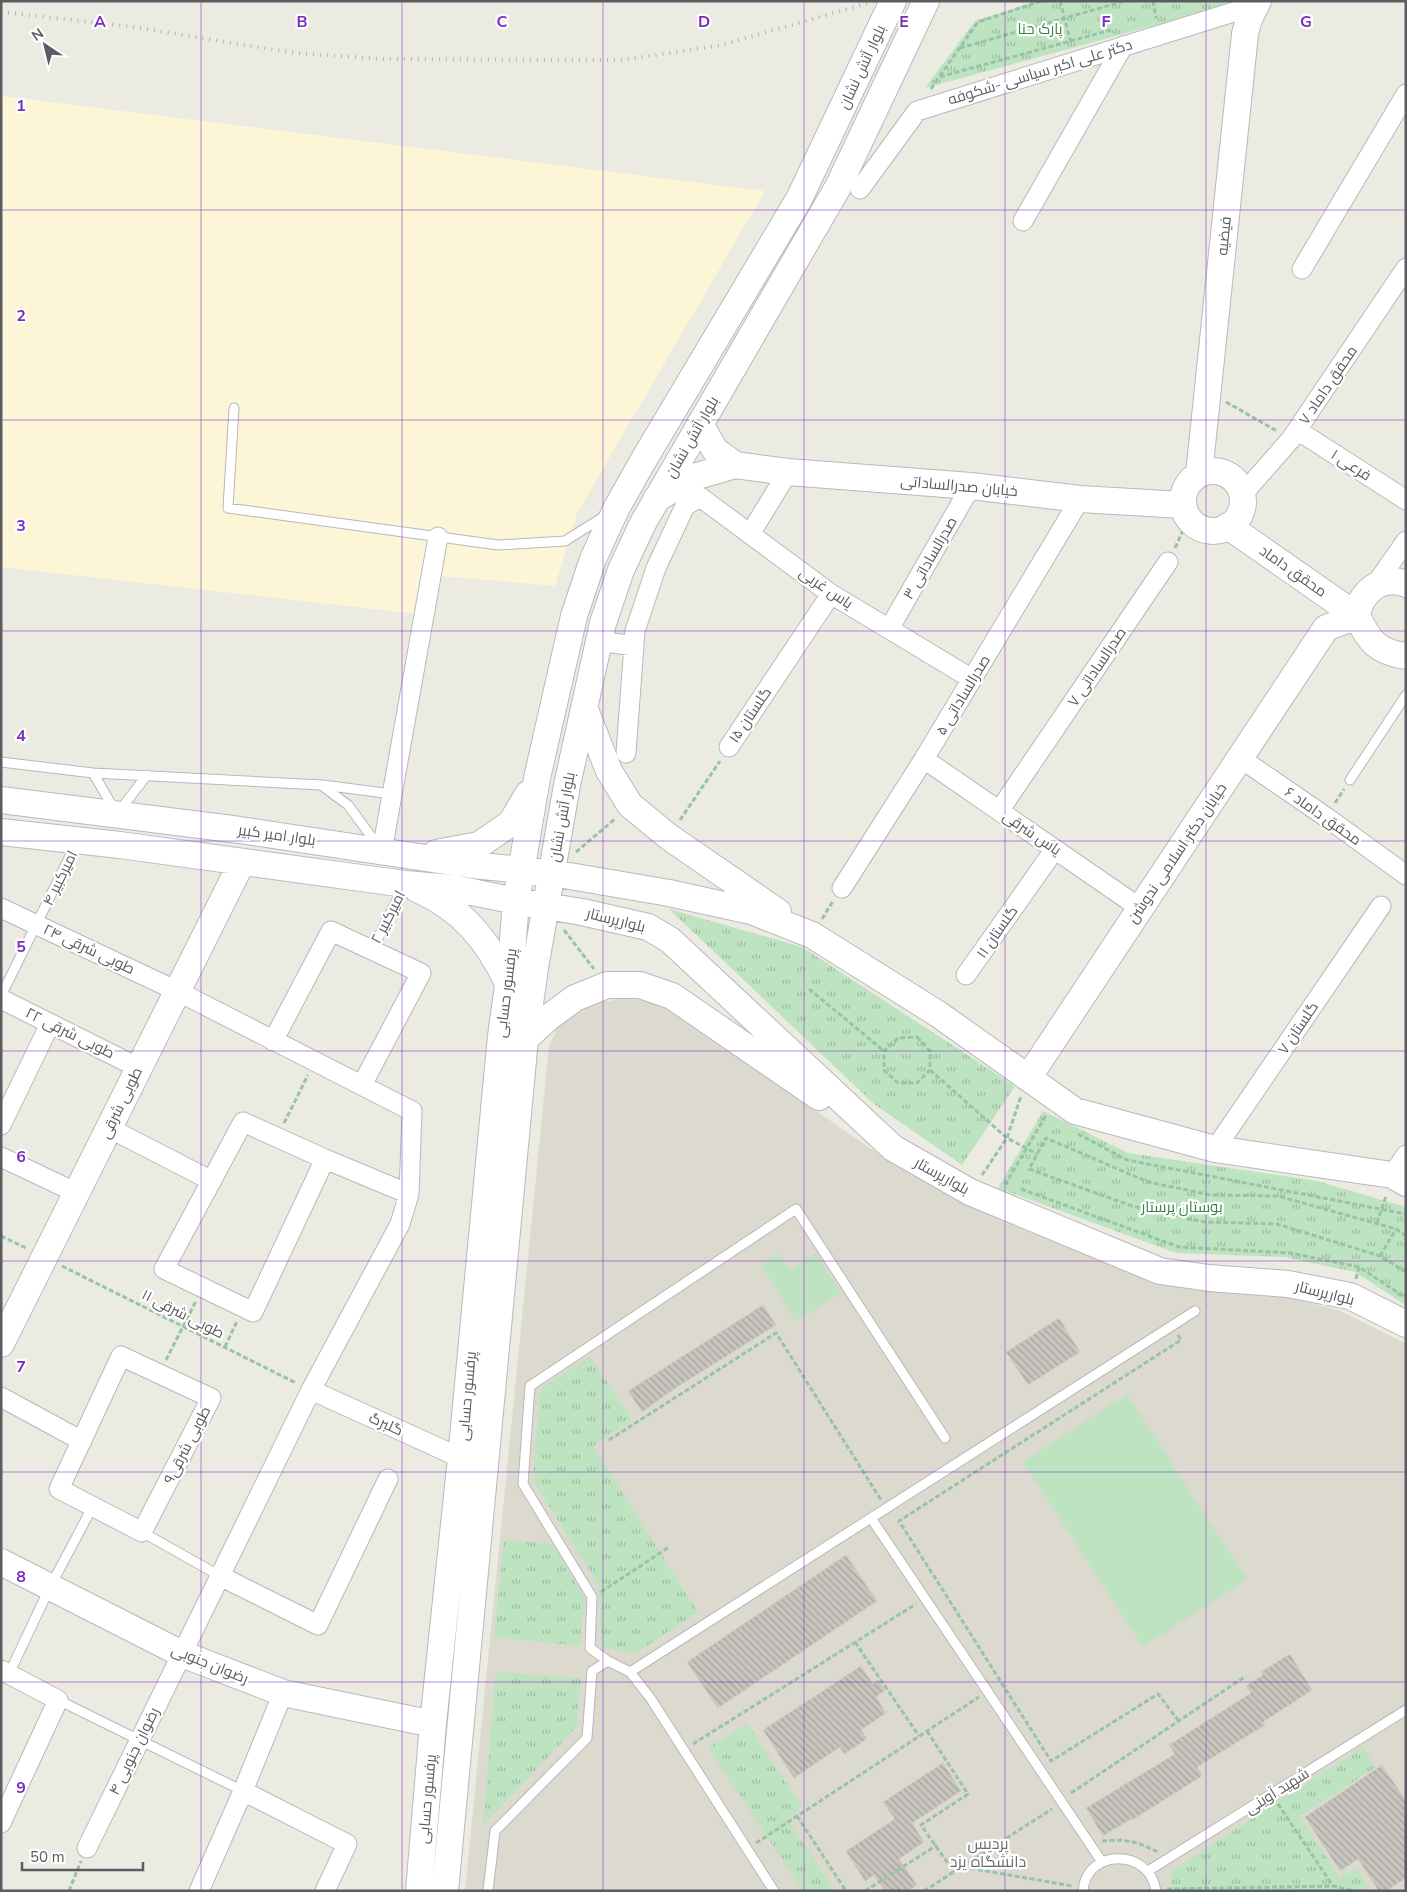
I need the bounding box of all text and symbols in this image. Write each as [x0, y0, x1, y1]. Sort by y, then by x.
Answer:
text: A [94, 11, 106, 33]
text: B [296, 11, 308, 33]
text: C [497, 11, 508, 33]
text: D [698, 11, 710, 33]
text: E [899, 11, 909, 33]
text: F [1102, 11, 1111, 33]
text: G [1300, 11, 1312, 33]
park label: پارک حنا [1017, 19, 1063, 39]
north arrow [20, 20, 70, 70]
street label: بلوار آتش نشان [834, 22, 890, 112]
text: N [28, 24, 48, 46]
street label: دکتر علی اکبر سیاسی -شکوفه [945, 34, 1135, 110]
text: 1 [16, 95, 26, 117]
street label: فیضیه [1212, 215, 1236, 257]
text: 2 [16, 305, 26, 327]
street label: محقق داماد ۷ [1294, 342, 1362, 428]
street label: بلوار آتش نشان [661, 393, 723, 481]
street label: فرعی ۱ [1327, 445, 1375, 485]
street label: خیابان صدرالساداتی [899, 471, 1019, 501]
street label: صدرالساداتی ۳ [898, 513, 962, 603]
text: 3 [16, 515, 26, 537]
street label: محقق داماد [1255, 540, 1331, 602]
street label: یاس غربی [795, 563, 857, 613]
street label: صدرالساداتی ۷ [1063, 623, 1131, 711]
street label: صدرالساداتی ۵ [931, 651, 995, 739]
street label: گلستان ۱۵ [724, 683, 776, 747]
text: 4 [16, 725, 26, 747]
street label: بلوار آتش نشان [544, 770, 580, 864]
street label: خيابان دکتر اسلامی ندوشن [1123, 779, 1231, 927]
street label: محقق داماد ۶ [1281, 782, 1365, 850]
street label: یاس شرقی [999, 806, 1065, 860]
street label: بلوار امیر کبیر [236, 820, 317, 850]
street label: امیرکبیر ۴ [38, 847, 82, 909]
street label: امیرکبیر ۲ [366, 887, 410, 947]
street label: گلستان ۱۱ [972, 902, 1022, 962]
street label: بلوارپرستار [583, 903, 648, 937]
street label: طوبی شرقی ۲۴ [40, 919, 138, 979]
text: 5 [16, 936, 26, 958]
street label: پرفسور حسابی [491, 947, 521, 1039]
street label: گلستان ۷ [1273, 998, 1323, 1058]
street label: طوبی شرقی ۲۲ [22, 1003, 118, 1063]
street label: طوبی شرقی [95, 1064, 147, 1142]
text: 6 [16, 1146, 26, 1168]
street label: بلوارپرستار [910, 1152, 973, 1199]
park label: بوستان پرستار [1140, 1197, 1223, 1217]
street label: بلوارپرستار [1292, 1276, 1357, 1310]
street label: طوبی شرقی ۱۱ [138, 1285, 228, 1343]
street label: پرفسور حسابی [453, 1350, 481, 1442]
text: 7 [16, 1356, 26, 1378]
street label: طوبی شرقی۹ [159, 1403, 215, 1487]
street label: گلبرگ [366, 1408, 406, 1440]
text: 8 [16, 1566, 26, 1588]
street label: رضوان جنوبی [168, 1639, 252, 1689]
street label: رضوان جنوبی ۴ [104, 1704, 164, 1798]
street label: پرفسور حسابی [413, 1753, 441, 1845]
street label: شهید آوینی [1241, 1763, 1313, 1819]
text: 9 [16, 1777, 26, 1799]
district label: پردیس دانشگاه یزد [950, 1833, 1026, 1873]
scale bar [22, 1840, 144, 1872]
text: 50 m [30, 1847, 65, 1867]

